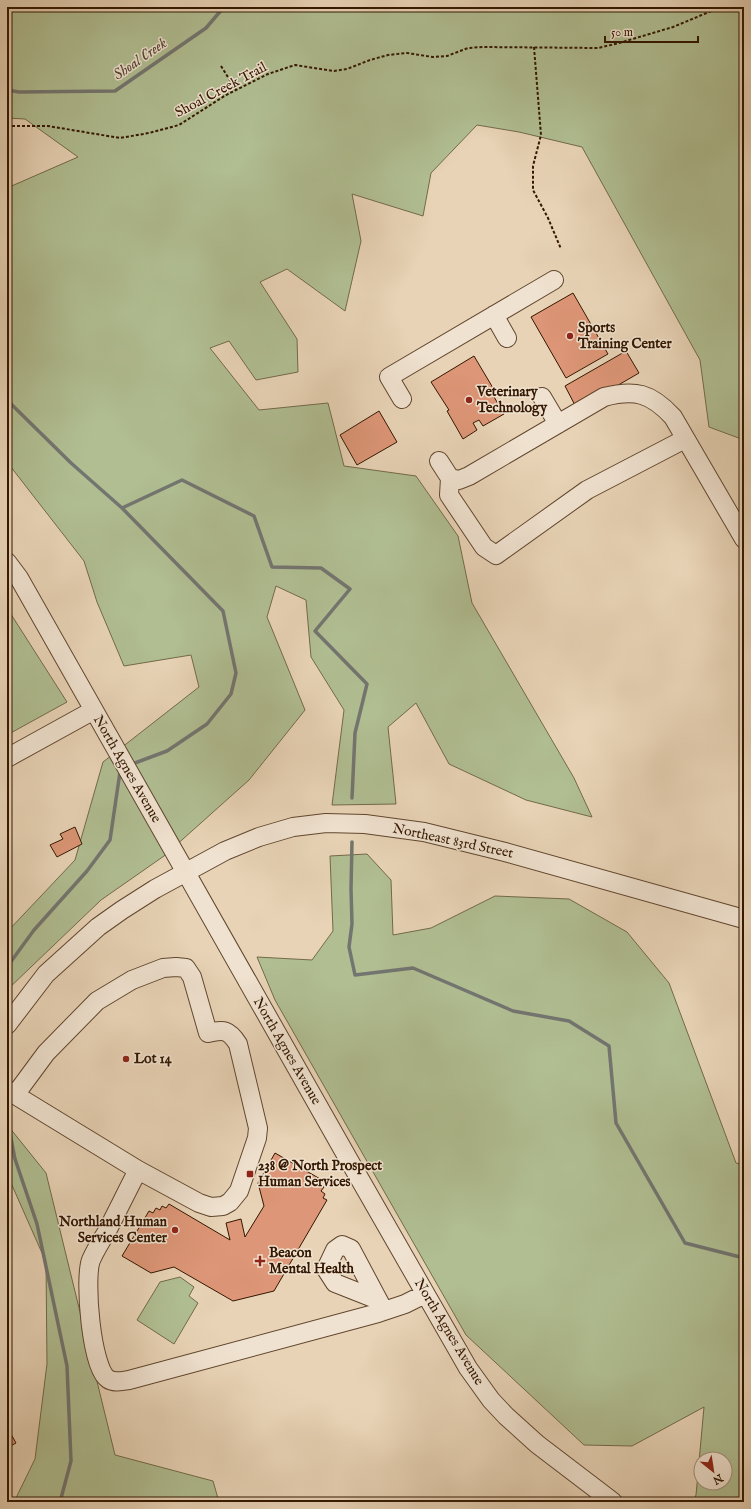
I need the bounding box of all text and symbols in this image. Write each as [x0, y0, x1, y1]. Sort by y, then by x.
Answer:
scale bar [605, 18, 698, 44]
text: 50 m [611, 25, 633, 40]
water label: Shoal Creek [109, 34, 171, 84]
street label: Shoal Creek Trail [172, 58, 270, 122]
place label: Sports Training Center [577, 319, 672, 353]
marker: Sports Training Center [565, 331, 575, 341]
place label: Veterinary Technology [476, 383, 548, 417]
marker: Veterinary Technology [464, 395, 474, 405]
street label: North Agnes Avenue [89, 712, 165, 827]
street label: Northeast 83rd Street [391, 819, 515, 863]
street label: North Agnes Avenue [249, 994, 325, 1109]
place label: Lot 14 [134, 1050, 173, 1068]
marker: Lot 14 [121, 1054, 131, 1064]
place label: 238 @ North Prospect Human Services [258, 1157, 382, 1191]
marker: 238 @ North Prospect Human Services [245, 1169, 255, 1179]
place label: Northland Human Services Center [58, 1213, 168, 1247]
marker: Northland Human Services Center [170, 1225, 180, 1235]
place label: Beacon Mental Health [269, 1244, 355, 1278]
marker: Beacon Mental Health [254, 1255, 266, 1267]
street label: North Agnes Avenue [410, 1275, 488, 1389]
north arrow [693, 1451, 733, 1491]
text: N [709, 1470, 726, 1487]

